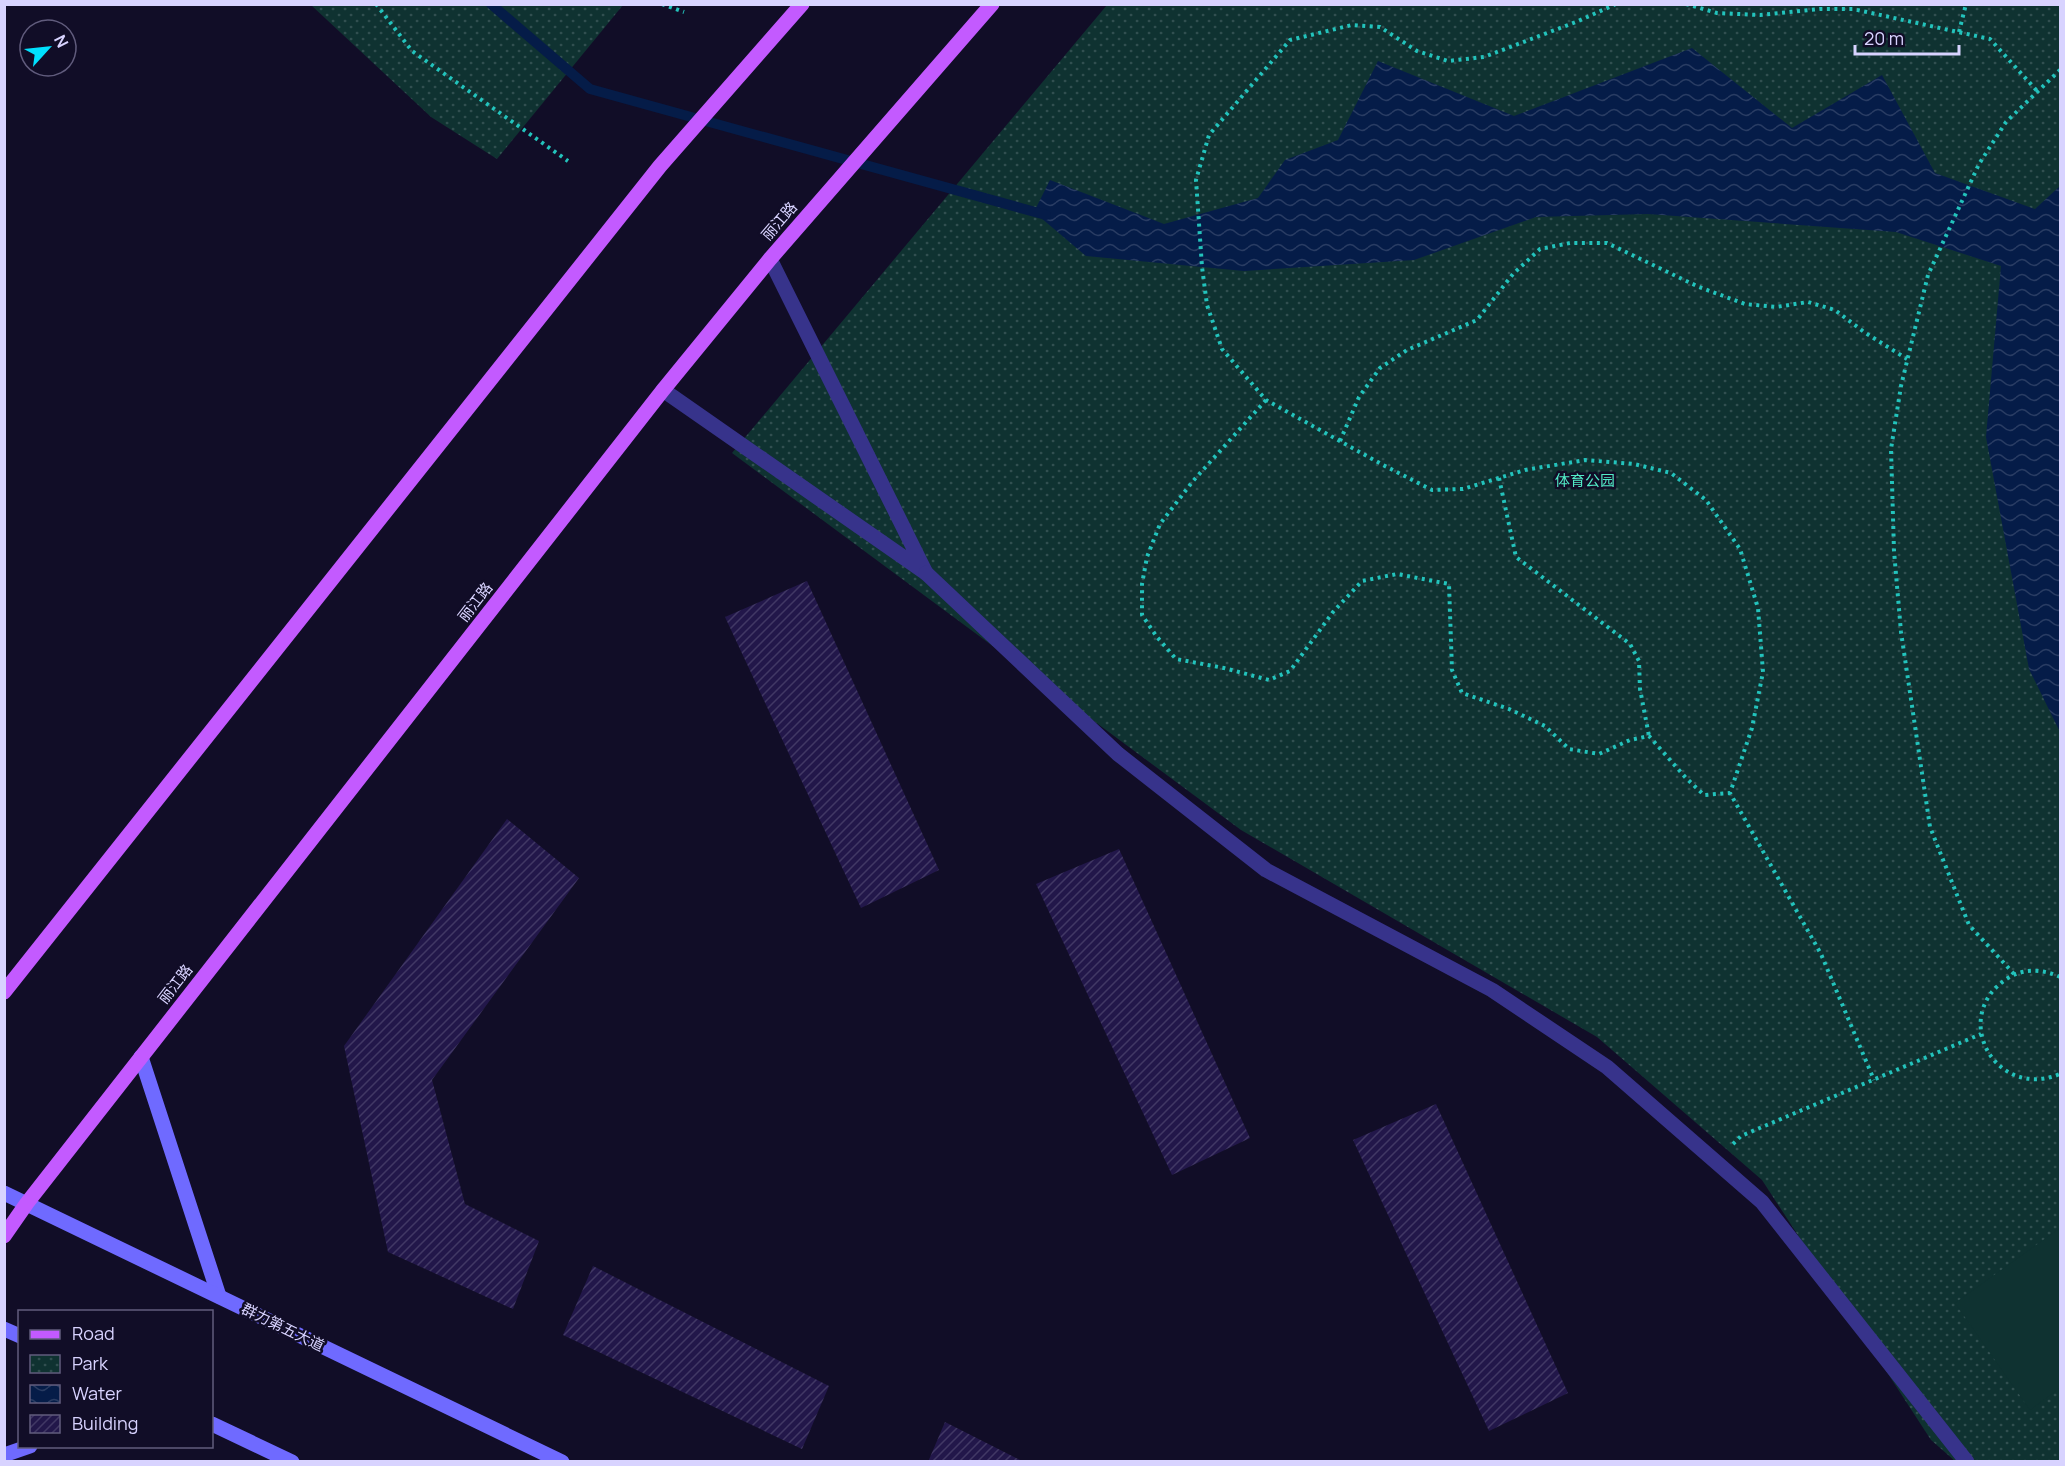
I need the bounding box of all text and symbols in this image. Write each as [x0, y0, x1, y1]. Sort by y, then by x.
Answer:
north arrow [18, 18, 78, 78]
scale bar [1855, 18, 1958, 56]
text: 20 m [1864, 26, 1904, 50]
text: N [49, 31, 74, 51]
street label: 丽江路 [756, 197, 802, 245]
park label: 体育公园 [1555, 470, 1615, 491]
street label: 丽江路 [453, 578, 497, 626]
street label: 丽江路 [153, 960, 197, 1008]
street label: 群力第五大道 [238, 1298, 328, 1356]
legend [18, 1310, 213, 1448]
text: Road [72, 1321, 115, 1345]
text: Park [72, 1351, 109, 1375]
text: Water [72, 1381, 122, 1405]
text: Building [72, 1411, 138, 1435]

